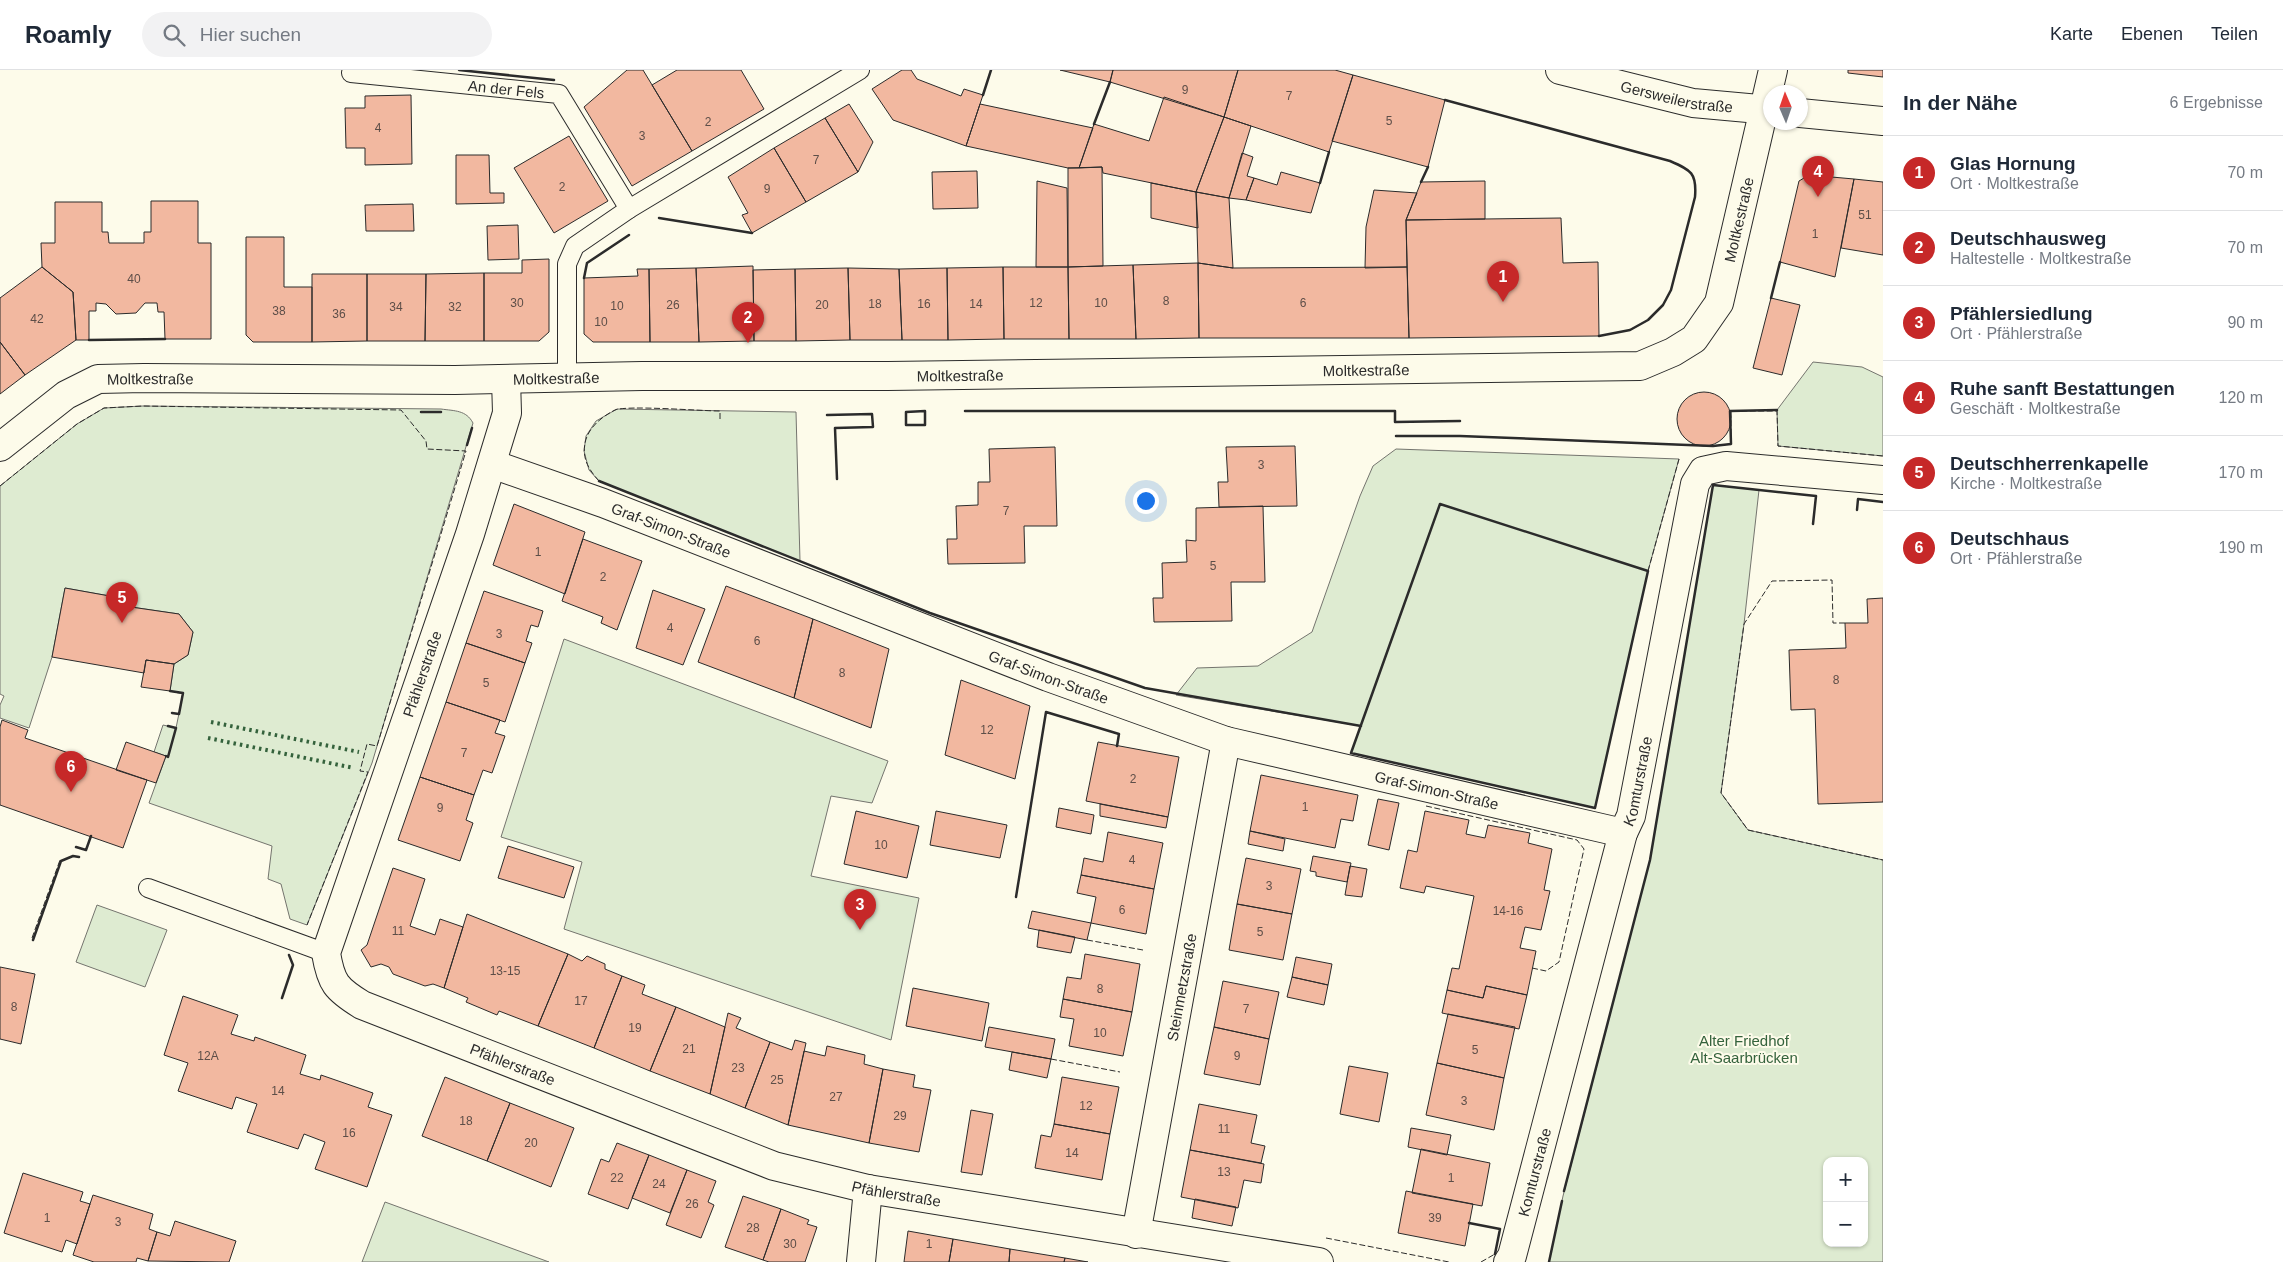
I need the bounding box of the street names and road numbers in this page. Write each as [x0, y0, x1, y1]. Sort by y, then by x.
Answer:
street label: An der Fels [467, 76, 545, 101]
street label: Gersweilerstraße [1619, 77, 1734, 115]
street label: Moltkestraße [1720, 175, 1756, 264]
street label: Moltkestraße [1323, 361, 1410, 379]
street label: Moltkestraße [917, 366, 1004, 384]
street label: Moltkestraße [513, 368, 600, 387]
street label: Moltkestraße [107, 369, 194, 387]
street label: Graf-Simon-Straße [609, 499, 733, 561]
street label: Pfählerstraße [399, 629, 445, 719]
street label: Graf-Simon-Straße [986, 646, 1111, 707]
street label: Komturstraße [1619, 735, 1655, 828]
street label: Graf-Simon-Straße [1373, 767, 1500, 812]
street label: Steinmetzstraße [1163, 932, 1199, 1042]
street label: Pfählerstraße [468, 1040, 558, 1088]
street label: Komturstraße [1514, 1126, 1554, 1218]
street label: Pfählerstraße [850, 1177, 942, 1209]

